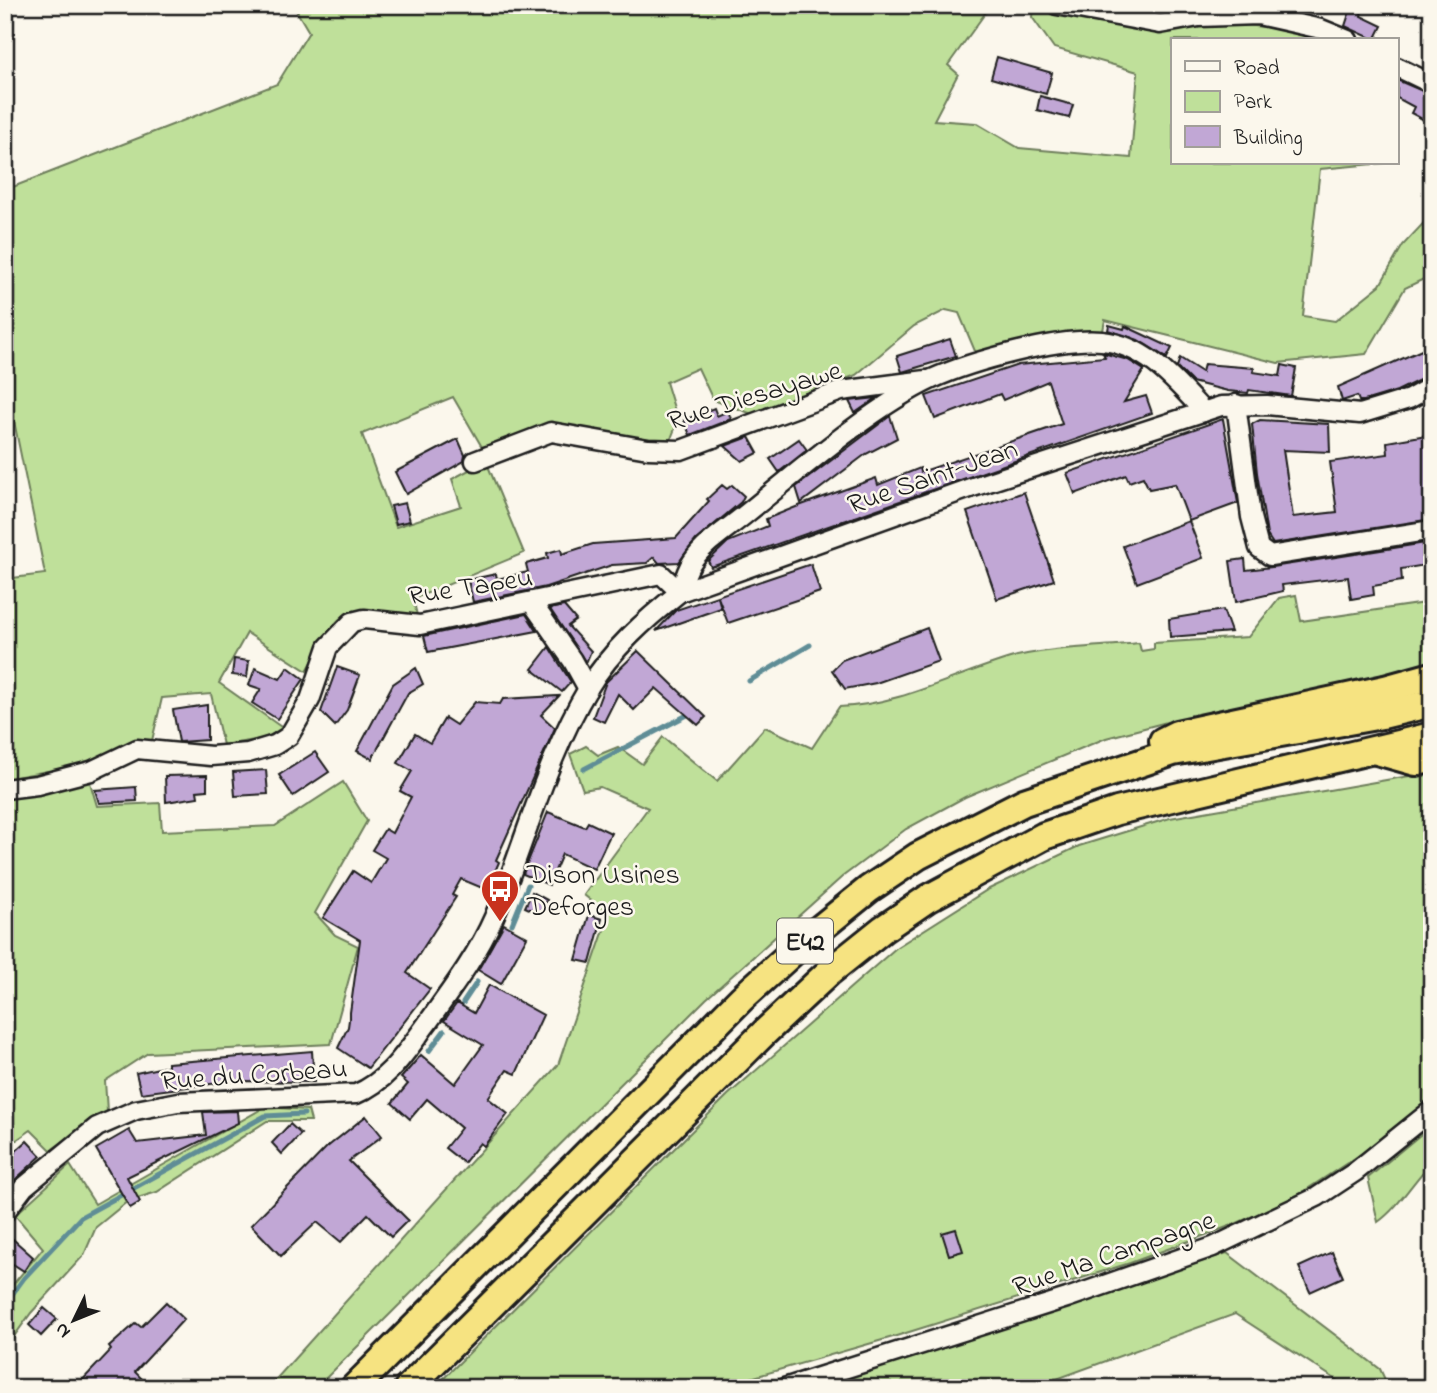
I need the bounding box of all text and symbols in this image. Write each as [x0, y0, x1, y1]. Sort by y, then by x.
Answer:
legend [1171, 38, 1398, 164]
text: Road [1234, 54, 1280, 84]
text: Park [1234, 88, 1273, 118]
text: Building [1233, 124, 1303, 156]
street label: Rue Diesayawe [663, 351, 848, 443]
street label: Rue Saint-Jean [842, 430, 1024, 527]
street label: Rue Tapeu [405, 558, 536, 619]
place label: Dison Usines Deforges [526, 856, 680, 929]
bus stop icon: Dison Usines Deforges [479, 868, 521, 923]
road number: E42 [777, 918, 833, 964]
street label: Rue du Corbeau [160, 1050, 349, 1103]
street label: Rue Ma Campagne [1007, 1201, 1221, 1309]
north arrow [38, 1284, 108, 1354]
text: N [49, 1316, 78, 1344]

